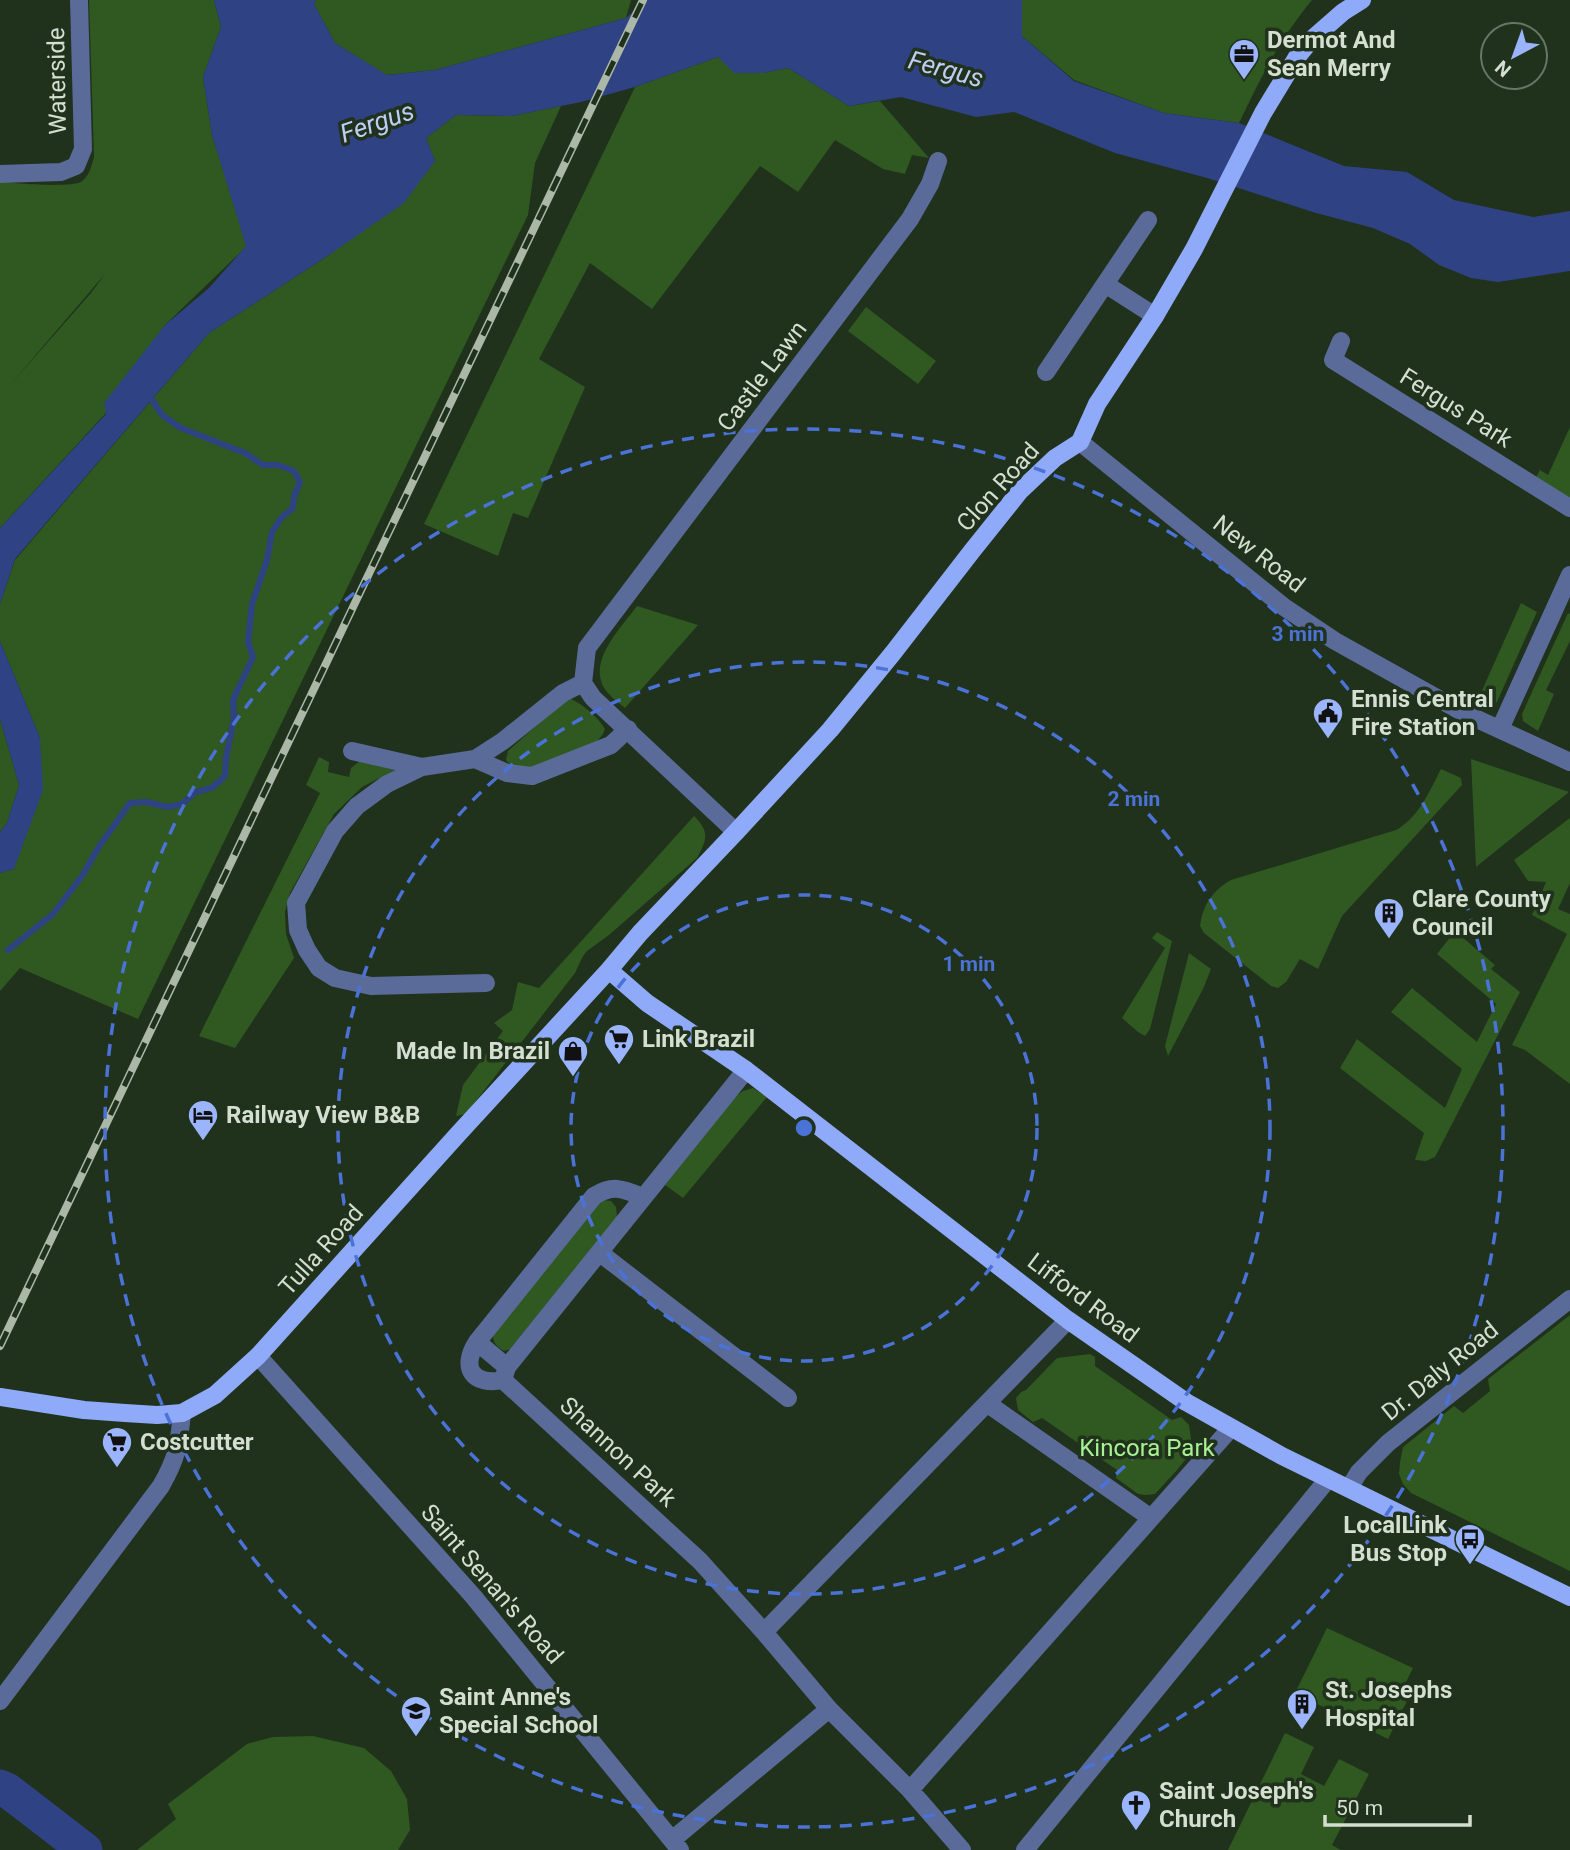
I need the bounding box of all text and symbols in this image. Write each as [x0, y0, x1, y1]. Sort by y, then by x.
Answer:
north arrow [1479, 21, 1549, 91]
place label: Dermot And Sean Merry [1267, 26, 1395, 82]
street label: Waterside [42, 27, 72, 135]
office icon: Dermot And Sean Merry [1227, 37, 1261, 81]
water label: Fergus [905, 45, 987, 93]
text: N [1491, 55, 1516, 82]
water label: Fergus [336, 95, 418, 149]
street label: Castle Lawn [711, 315, 813, 437]
street label: Fergus Park [1395, 362, 1518, 454]
street label: Clon Road [951, 437, 1045, 537]
street label: New Road [1207, 509, 1311, 599]
text: 3 min [1272, 622, 1324, 646]
place label: Ennis Central Fire Station [1351, 685, 1494, 741]
public building icon: Ennis Central Fire Station [1311, 696, 1345, 740]
text: 2 min [1108, 787, 1160, 811]
place label: Clare County Council [1412, 885, 1552, 941]
building icon: Clare County Council [1372, 896, 1406, 940]
text: 1 min [943, 952, 995, 976]
supermarket icon: Link Brazil [602, 1022, 636, 1066]
place label: Link Brazil [642, 1025, 755, 1053]
shop icon: Made In Brazil [556, 1034, 590, 1078]
place label: Made In Brazil [396, 1037, 550, 1065]
hotel icon: Railway View B&B [186, 1098, 220, 1142]
place label: Railway View B&B [226, 1101, 420, 1129]
centre of rings [792, 1116, 816, 1140]
street label: Tulla Road [273, 1199, 369, 1301]
street label: Lifford Road [1022, 1247, 1144, 1349]
street label: Dr. Daly Road [1376, 1316, 1504, 1426]
street label: Shannon Park [554, 1391, 682, 1513]
supermarket icon: Costcutter [100, 1425, 134, 1469]
place label: Costcutter [140, 1428, 254, 1456]
park label: Kincora Park [1079, 1434, 1216, 1462]
street label: Saint Senan's Road [415, 1499, 569, 1669]
place label: LocalLink Bus Stop [1343, 1511, 1448, 1567]
bus stop icon: LocalLink Bus Stop [1453, 1522, 1487, 1566]
place label: St. Josephs Hospital [1325, 1676, 1452, 1732]
place label: Saint Anne's Special School [439, 1683, 598, 1739]
building icon: St. Josephs Hospital [1285, 1687, 1319, 1731]
school or university icon: Saint Anne's Special School [399, 1694, 433, 1738]
place label: Saint Joseph's Church [1159, 1777, 1314, 1833]
scale bar [1325, 1784, 1470, 1828]
church icon: Saint Joseph's Church [1119, 1788, 1153, 1832]
text: 50 m [1336, 1796, 1383, 1820]

